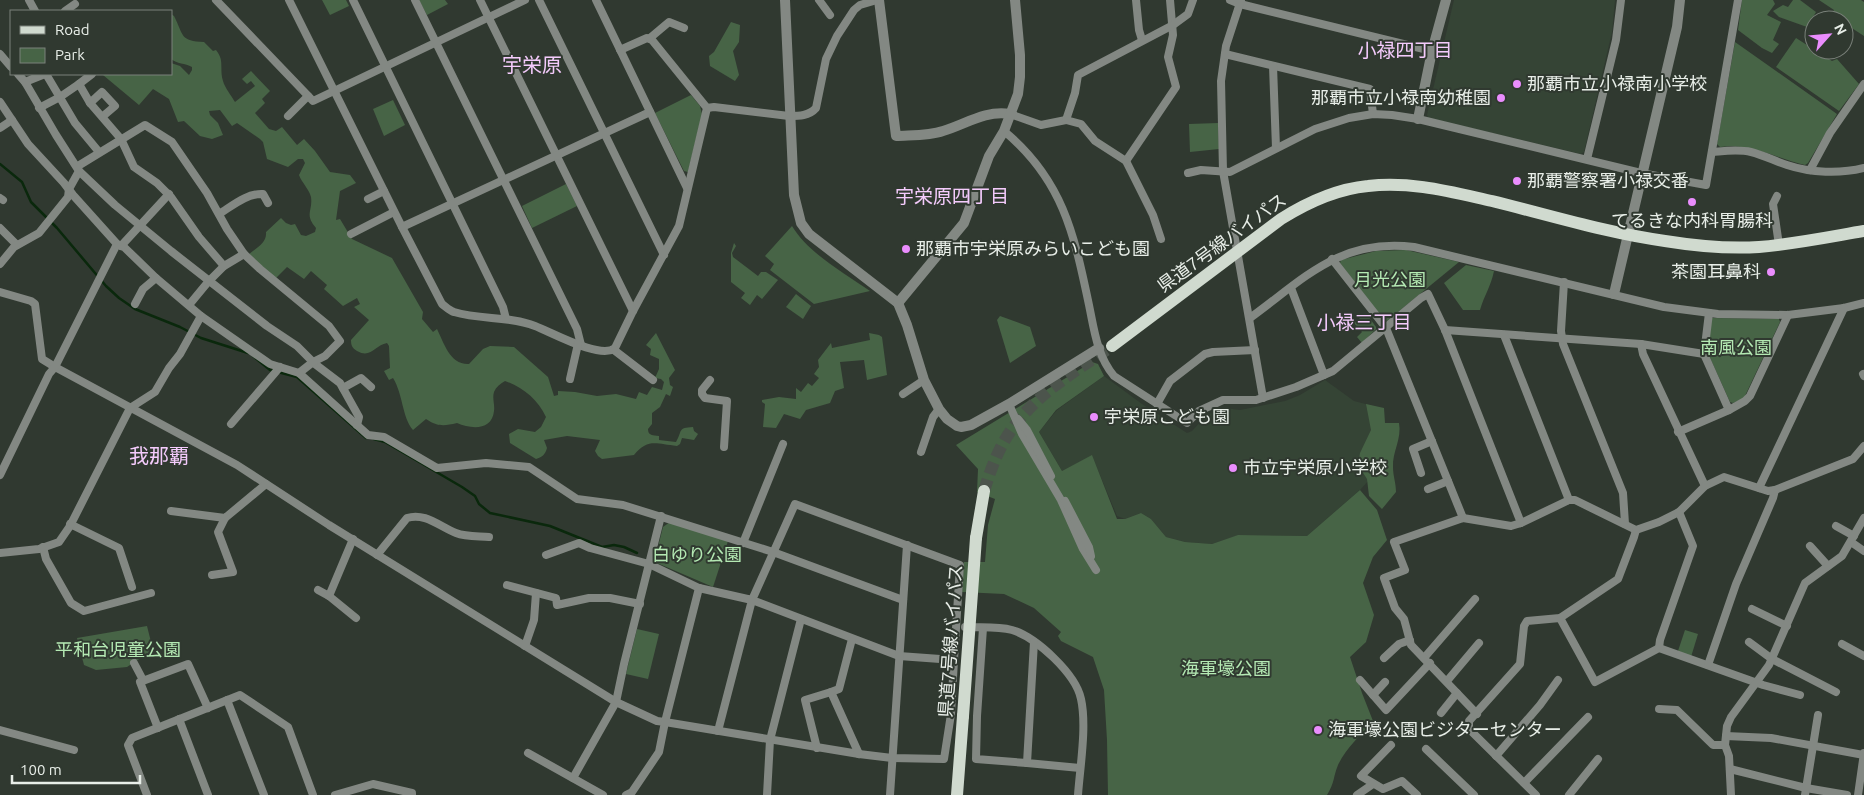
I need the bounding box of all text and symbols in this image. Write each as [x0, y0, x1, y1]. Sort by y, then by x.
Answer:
legend [10, 10, 172, 75]
north arrow [1804, 10, 1854, 60]
text: Road [55, 21, 90, 38]
text: N [1831, 21, 1850, 37]
district label: 小禄四丁目 [1357, 39, 1453, 61]
text: Park [55, 46, 85, 63]
district label: 宇栄原 [502, 53, 562, 76]
place label: 那覇市立小禄南小学校 [1527, 73, 1707, 93]
marker: 那覇市立小禄南小学校 [1511, 78, 1523, 90]
place label: 那覇市立小禄南幼稚園 [1311, 87, 1491, 107]
marker: 那覇市立小禄南幼稚園 [1495, 92, 1507, 104]
place label: 那覇警察署小禄交番 [1527, 170, 1689, 190]
marker: 那覇警察署小禄交番 [1511, 175, 1523, 187]
district label: 宇栄原四丁目 [895, 185, 1009, 207]
street label: 県道7号線バイパス [1153, 189, 1290, 295]
marker: てるきな内科胃腸科 [1686, 196, 1698, 208]
place label: てるきな内科胃腸科 [1611, 210, 1773, 230]
place label: 那覇市宇栄原みらいこども園 [916, 238, 1150, 258]
marker: 那覇市宇栄原みらいこども園 [900, 243, 912, 255]
place label: 茶園耳鼻科 [1671, 261, 1761, 281]
marker: 茶園耳鼻科 [1765, 266, 1777, 278]
park label: 月光公園 [1354, 269, 1426, 289]
district label: 小禄三丁目 [1316, 311, 1412, 333]
park label: 南風公園 [1700, 337, 1772, 357]
place label: 宇栄原こども園 [1104, 406, 1230, 426]
marker: 宇栄原こども園 [1088, 411, 1100, 423]
district label: 我那覇 [129, 444, 189, 467]
place label: 市立宇栄原小学校 [1243, 457, 1387, 477]
marker: 市立宇栄原小学校 [1227, 462, 1239, 474]
park label: 白ゆり公園 [652, 544, 742, 564]
street label: 県道7号線バイパス [935, 564, 965, 718]
park label: 平和台児童公園 [55, 639, 181, 659]
park label: 海軍壕公園 [1181, 658, 1271, 678]
place label: 海軍壕公園ビジターセンター [1328, 719, 1562, 739]
marker: 海軍壕公園ビジターセンター [1312, 724, 1324, 736]
scale bar [12, 752, 140, 784]
text: 100 m [20, 761, 62, 778]

